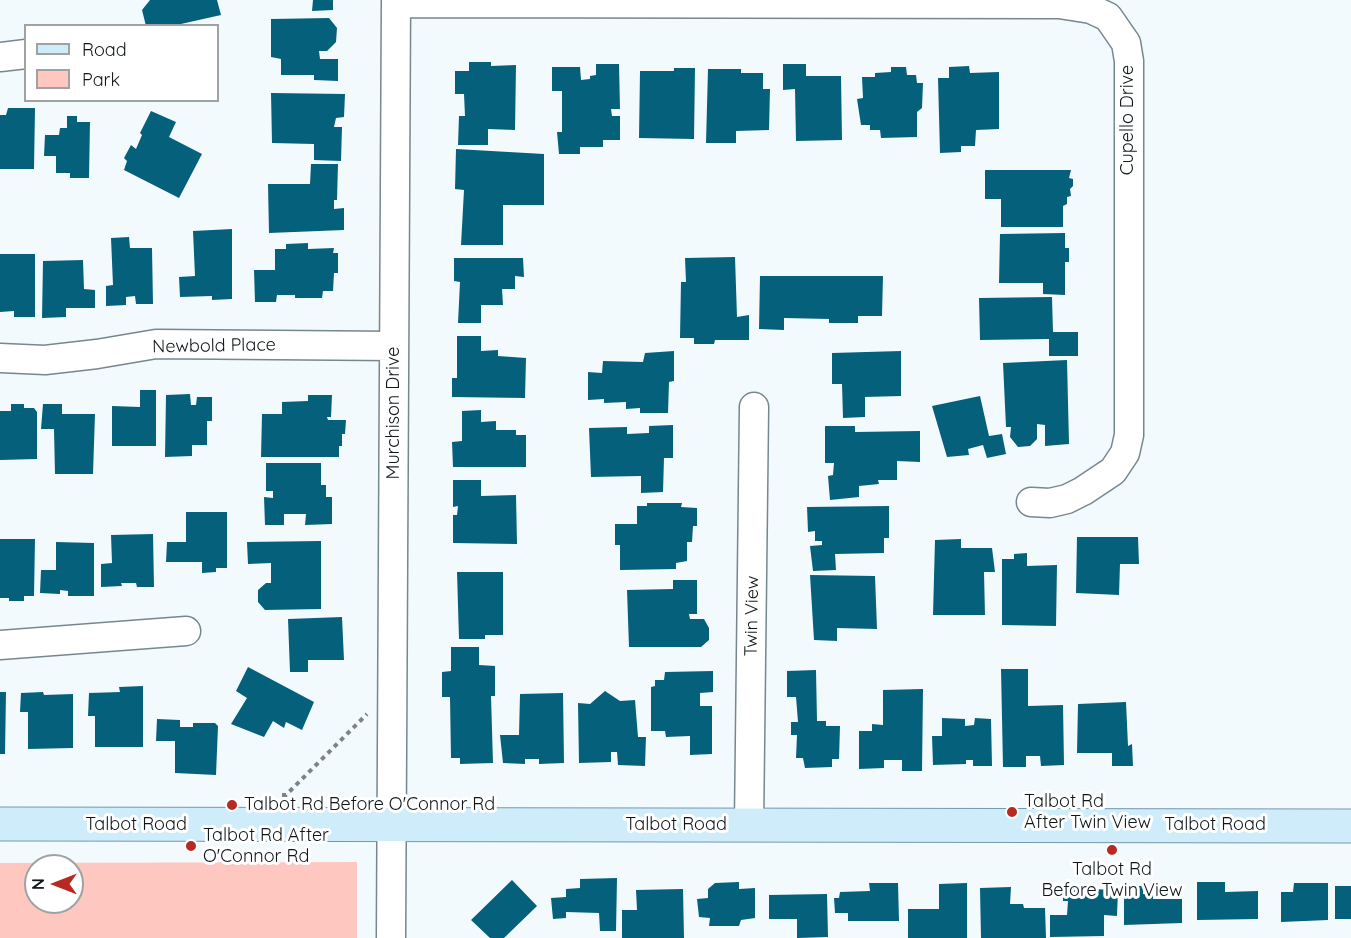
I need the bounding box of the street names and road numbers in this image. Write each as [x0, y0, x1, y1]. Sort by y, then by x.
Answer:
street label: Cupello Drive [1117, 65, 1139, 175]
street label: Newbold Place [152, 334, 276, 358]
street label: Murchison Drive [383, 346, 405, 480]
street label: Twin View [740, 575, 764, 657]
street label: Talbot Road [85, 814, 187, 836]
street label: Talbot Road [625, 814, 727, 836]
street label: Talbot Road [1164, 814, 1266, 836]

